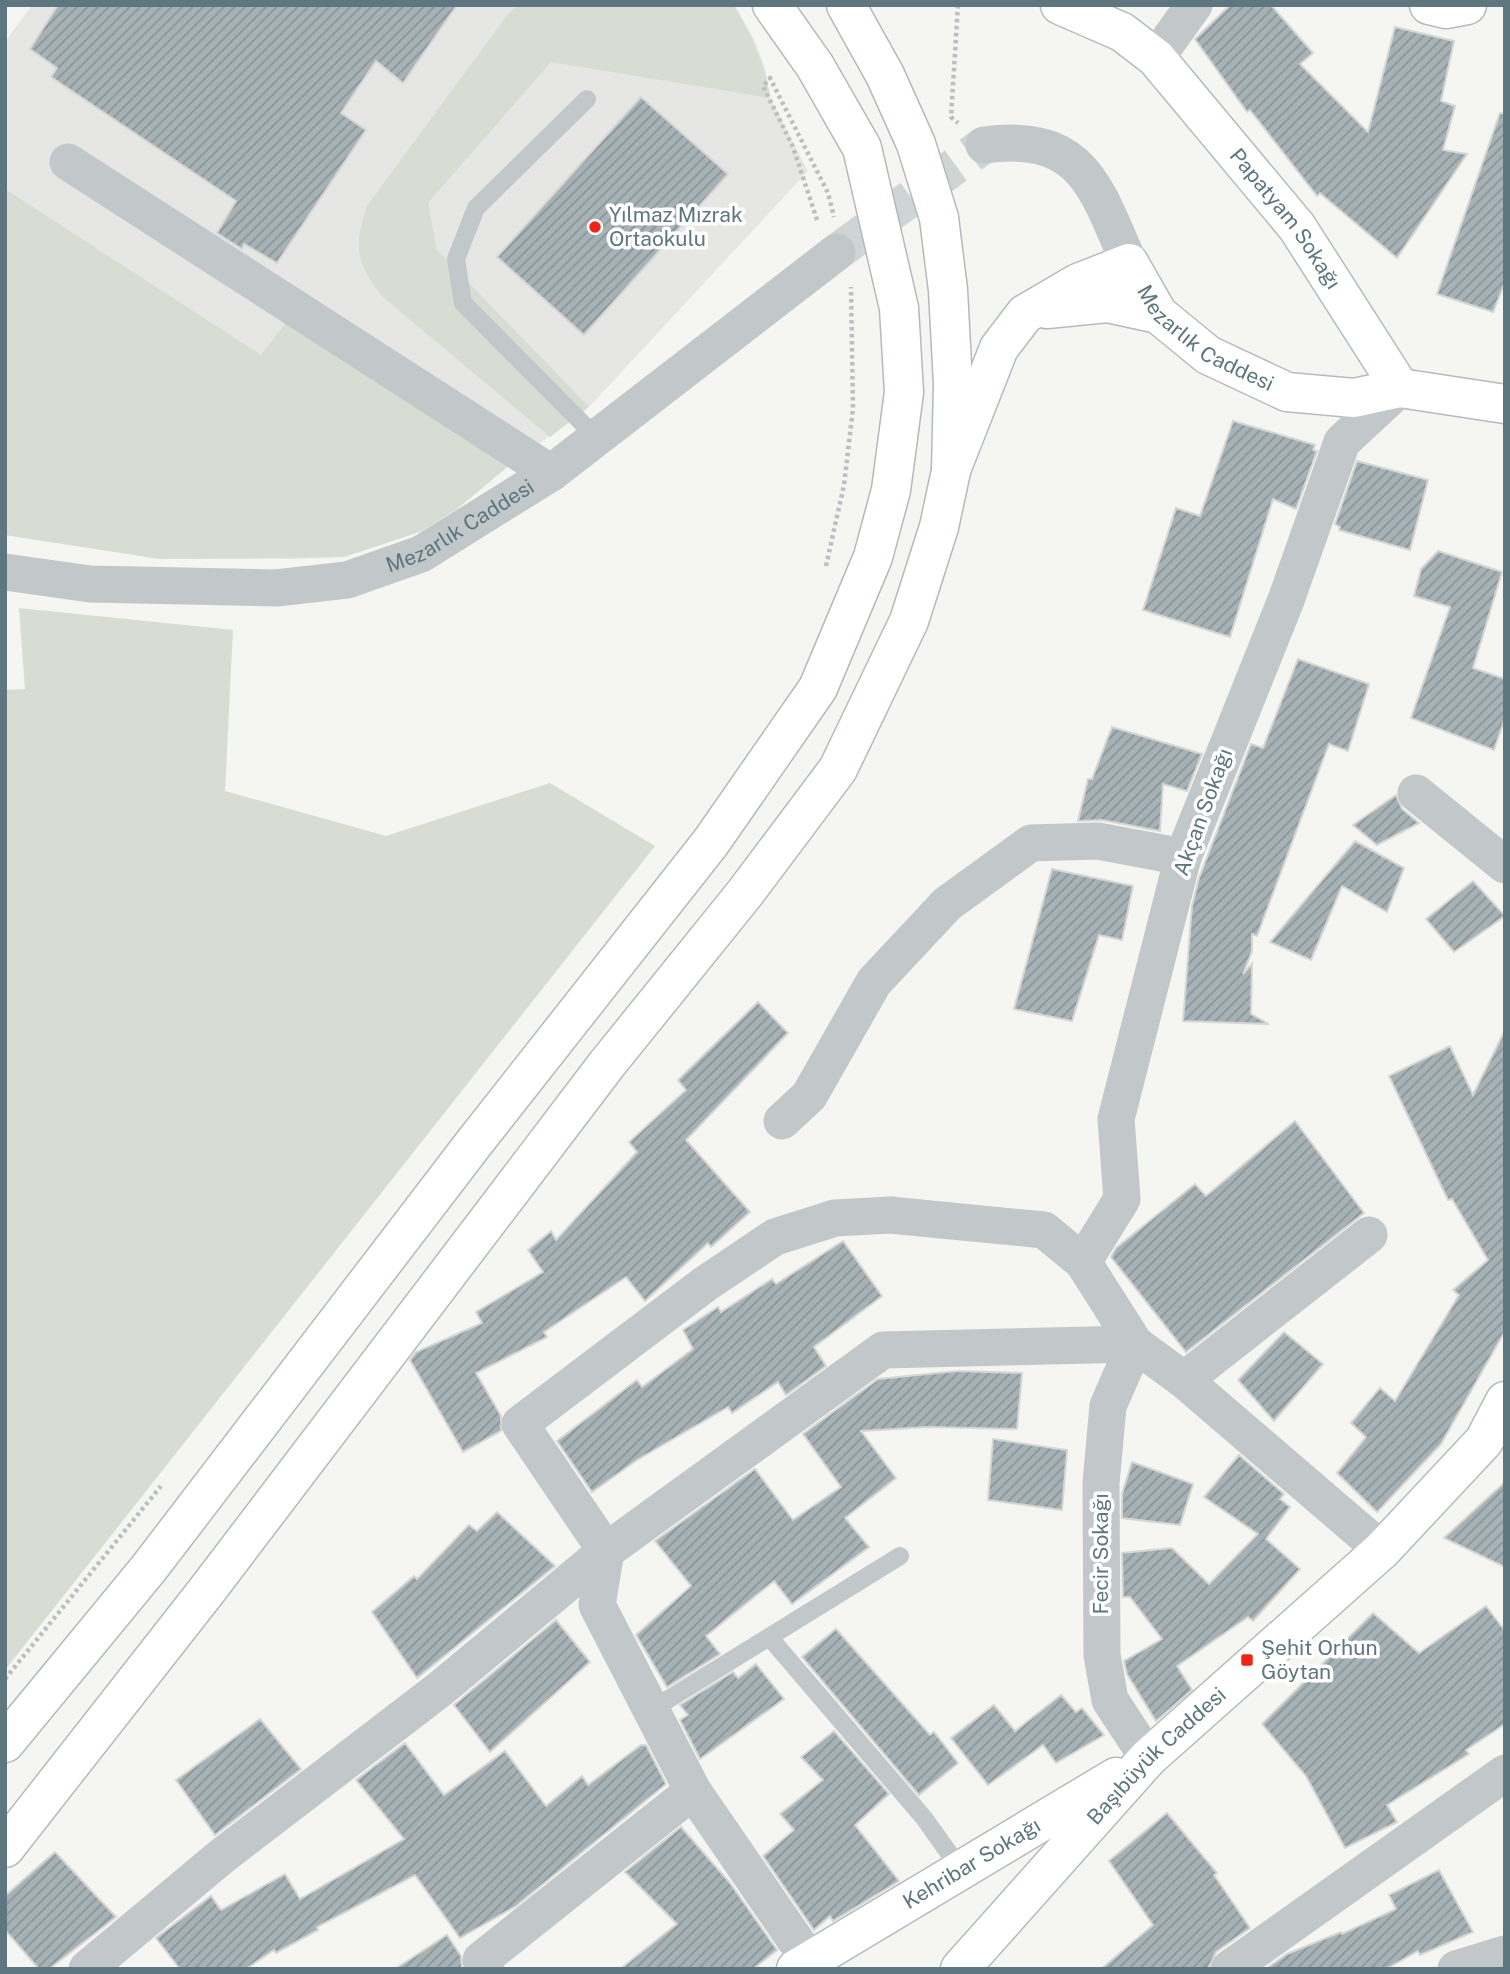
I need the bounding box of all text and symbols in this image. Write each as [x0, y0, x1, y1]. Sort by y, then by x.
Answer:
street label: Papatyam Sokağı [1225, 143, 1346, 294]
place label: Yılmaz Mızrak Ortaokulu [609, 202, 743, 251]
marker: Yılmaz Mızrak Ortaokulu [587, 219, 603, 235]
street label: Mezarlık Caddesi [1132, 280, 1278, 396]
street label: Mezarlık Caddesi [382, 474, 538, 577]
street label: Akçan Sokağı [1168, 745, 1237, 879]
street label: Fecir Sokağı [1088, 1493, 1113, 1615]
place label: Şehit Orhun Göytan [1261, 1635, 1378, 1684]
marker: Şehit Orhun Göytan [1239, 1652, 1255, 1668]
street label: Başıbüyük Caddesi [1082, 1682, 1231, 1830]
street label: Kehribar Sokağı [898, 1812, 1045, 1914]

